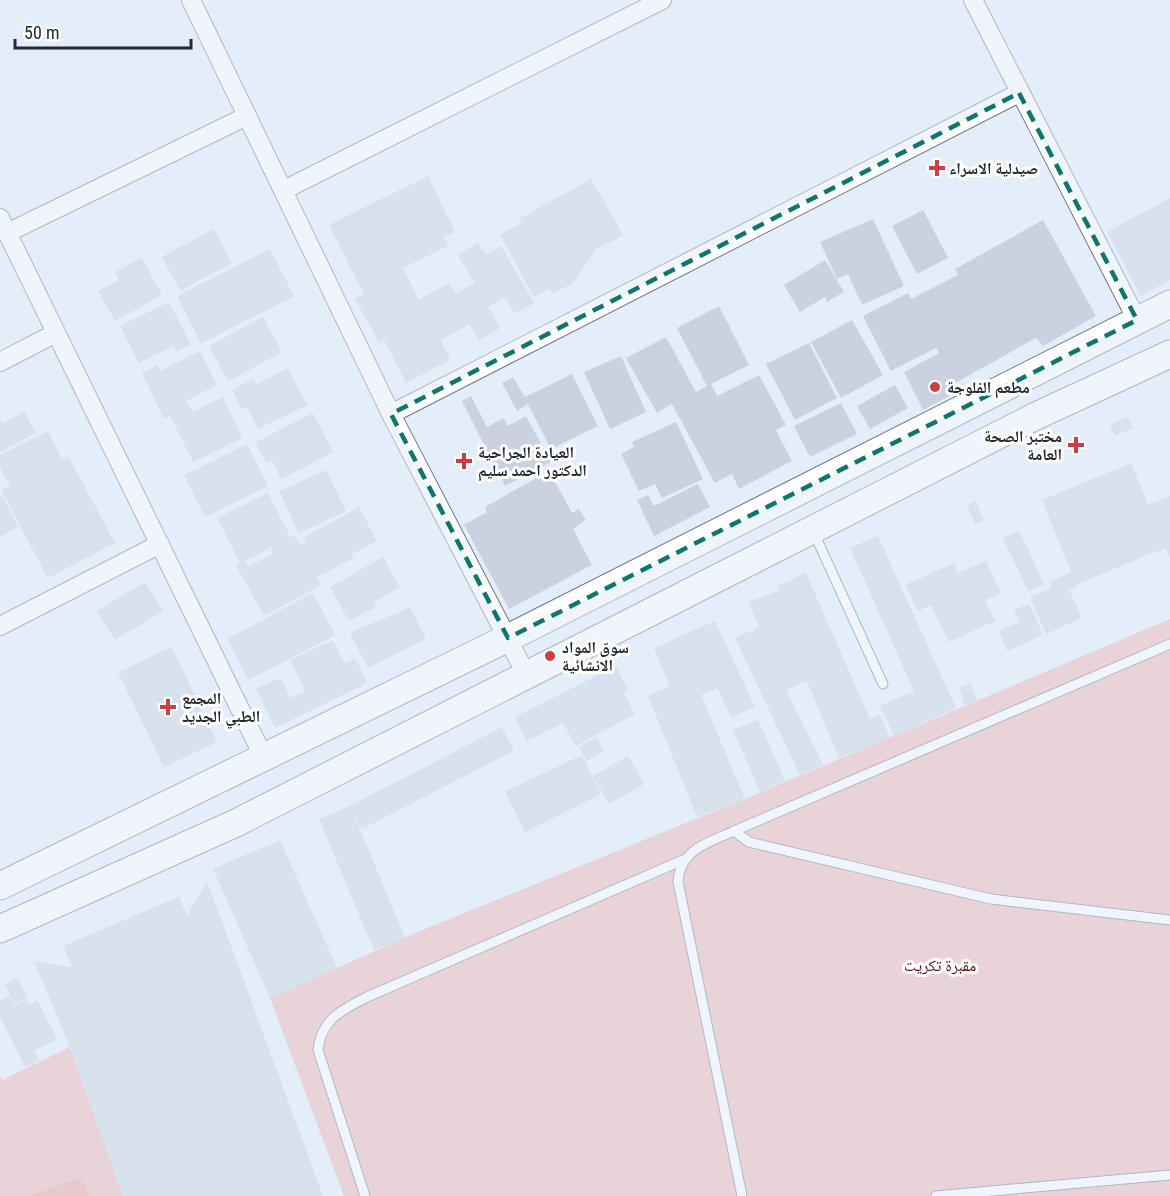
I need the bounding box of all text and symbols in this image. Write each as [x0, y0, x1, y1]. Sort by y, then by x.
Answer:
scale bar [15, 12, 190, 50]
text: 50 m [24, 22, 59, 43]
place label: صيدلية الاسراء [949, 159, 1038, 178]
marker: صيدلية الاسراء [930, 161, 944, 175]
place label: مطعم الفلوجة [947, 378, 1030, 399]
marker: مطعم الفلوجة [928, 380, 942, 394]
place label: مختبر الصحة العامة [984, 427, 1062, 464]
marker: مختبر الصحة العامة [1067, 436, 1085, 454]
place label: العيادة الجراحية الدكتور احمد سليم [478, 443, 587, 482]
marker: العيادة الجراحية الدكتور احمد سليم [455, 452, 473, 470]
place label: سوق المواد الانشائية [562, 638, 629, 675]
marker: سوق المواد الانشائية [543, 649, 557, 663]
place label: المجمع الطبي الجديد [182, 689, 260, 728]
marker: المجمع الطبي الجديد [159, 698, 177, 716]
park label: مقبرة تكريت [904, 956, 976, 975]

